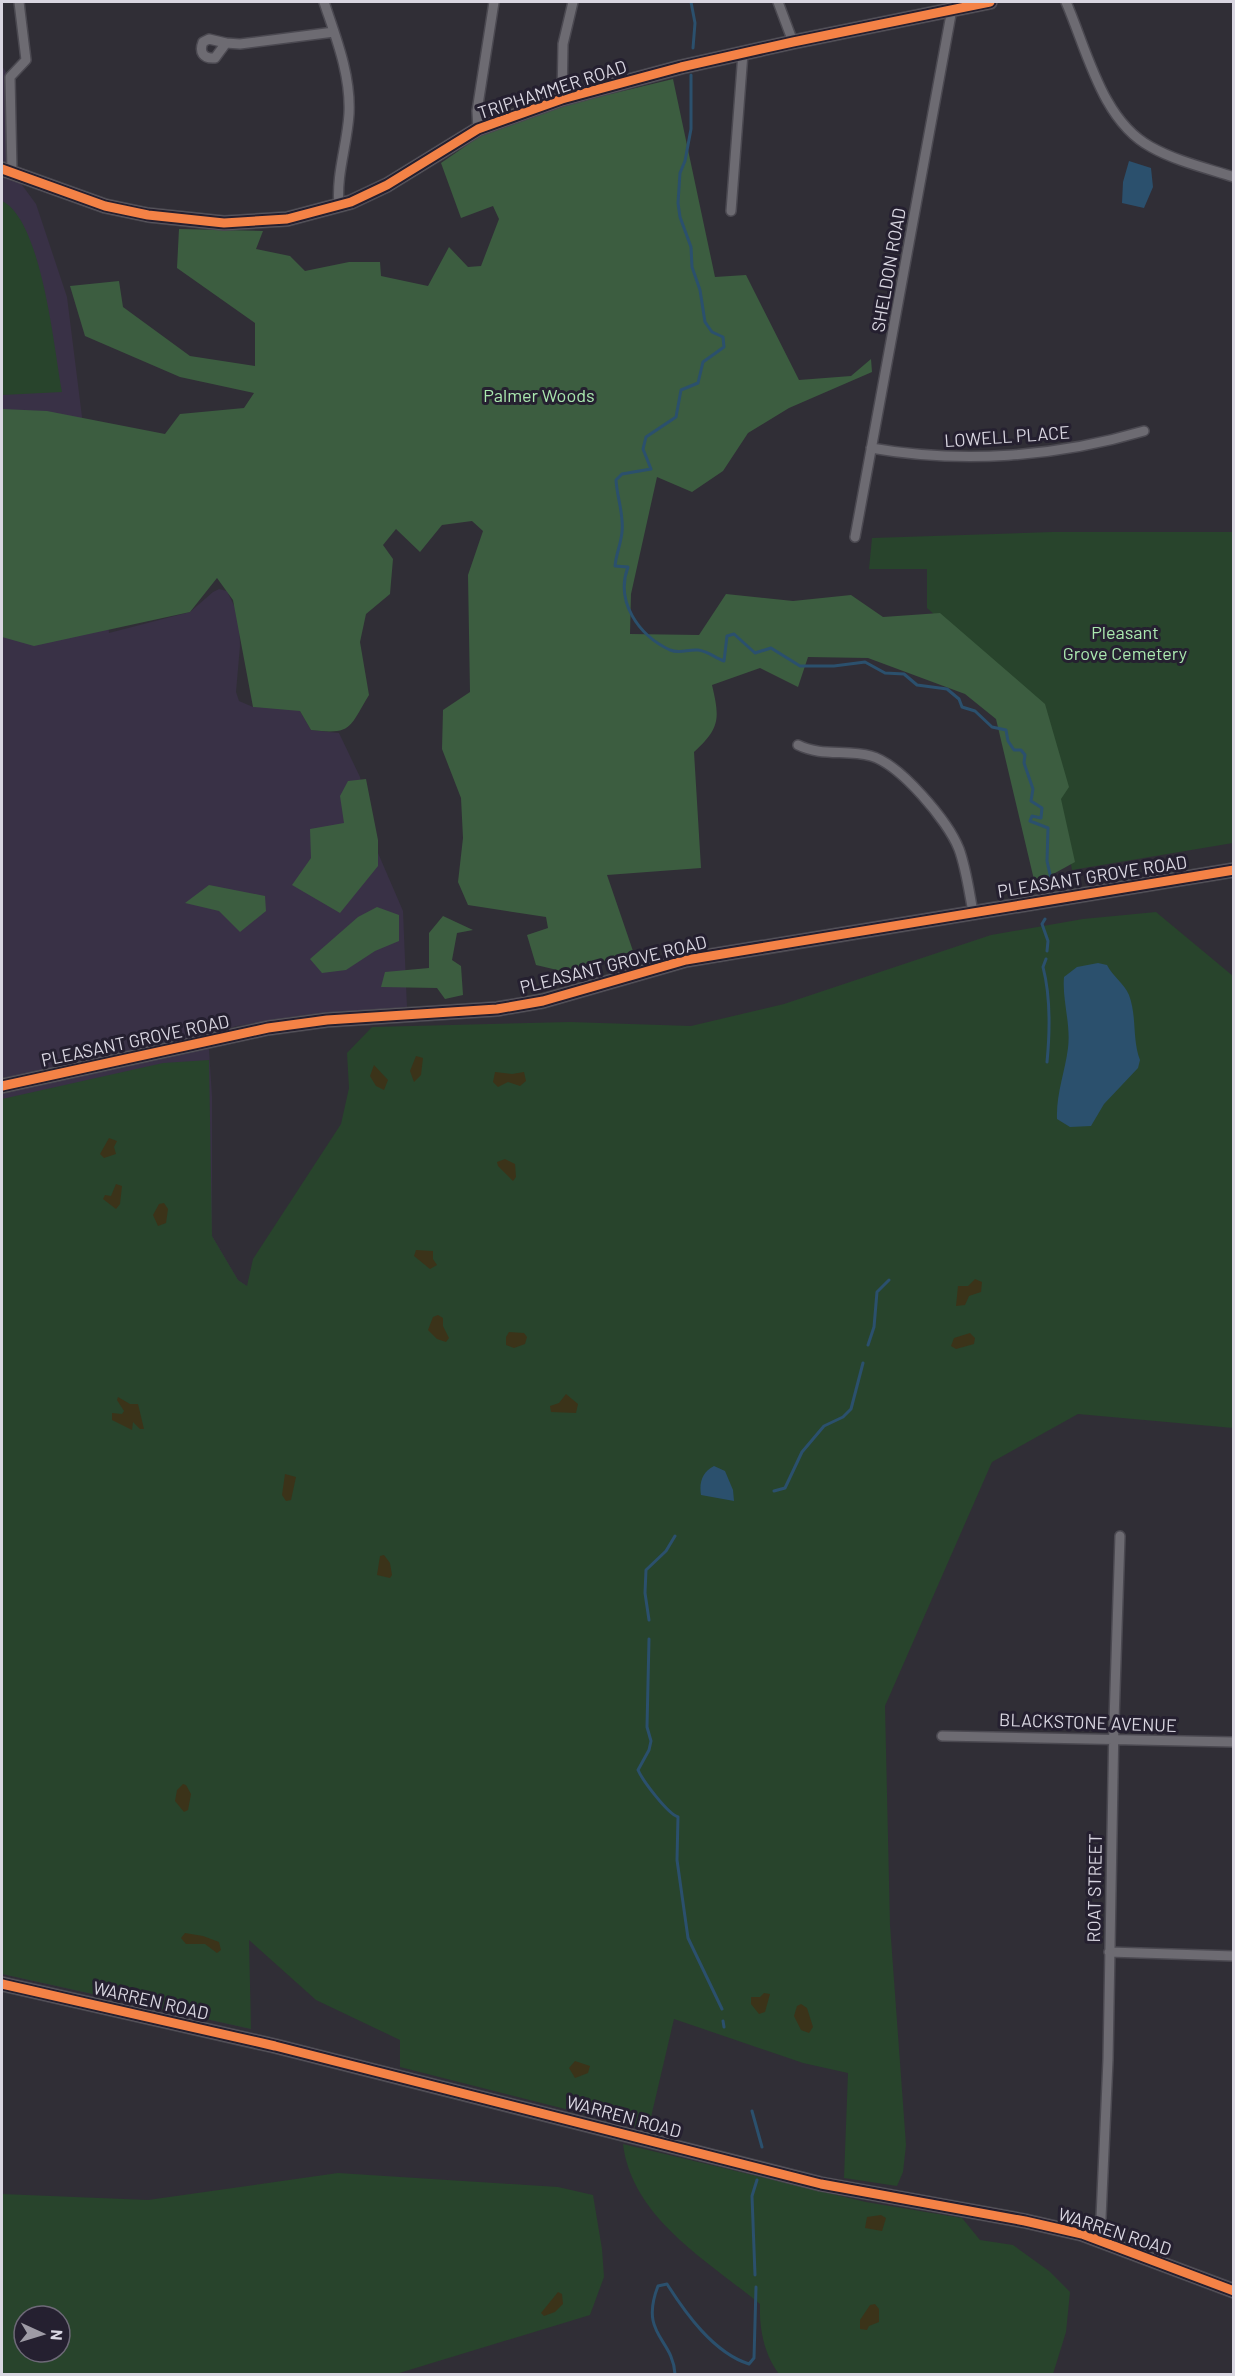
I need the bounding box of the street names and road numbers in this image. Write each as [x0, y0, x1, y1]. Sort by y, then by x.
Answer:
street label: TRIPHAMMER ROAD [475, 55, 629, 123]
street label: SHELDON ROAD [866, 206, 910, 334]
street label: LOWELL PLACE [943, 421, 1071, 451]
street label: PLEASANT GROVE ROAD [996, 850, 1188, 902]
street label: PLEASANT GROVE ROAD [517, 930, 709, 998]
street label: PLEASANT GROVE ROAD [39, 1009, 231, 1071]
street label: BLACKSTONE AVENUE [999, 1708, 1177, 1736]
street label: ROAT STREET [1082, 1833, 1106, 1943]
street label: WARREN ROAD [91, 1976, 211, 2024]
street label: WARREN ROAD [564, 2090, 684, 2142]
street label: WARREN ROAD [1055, 2202, 1175, 2260]

